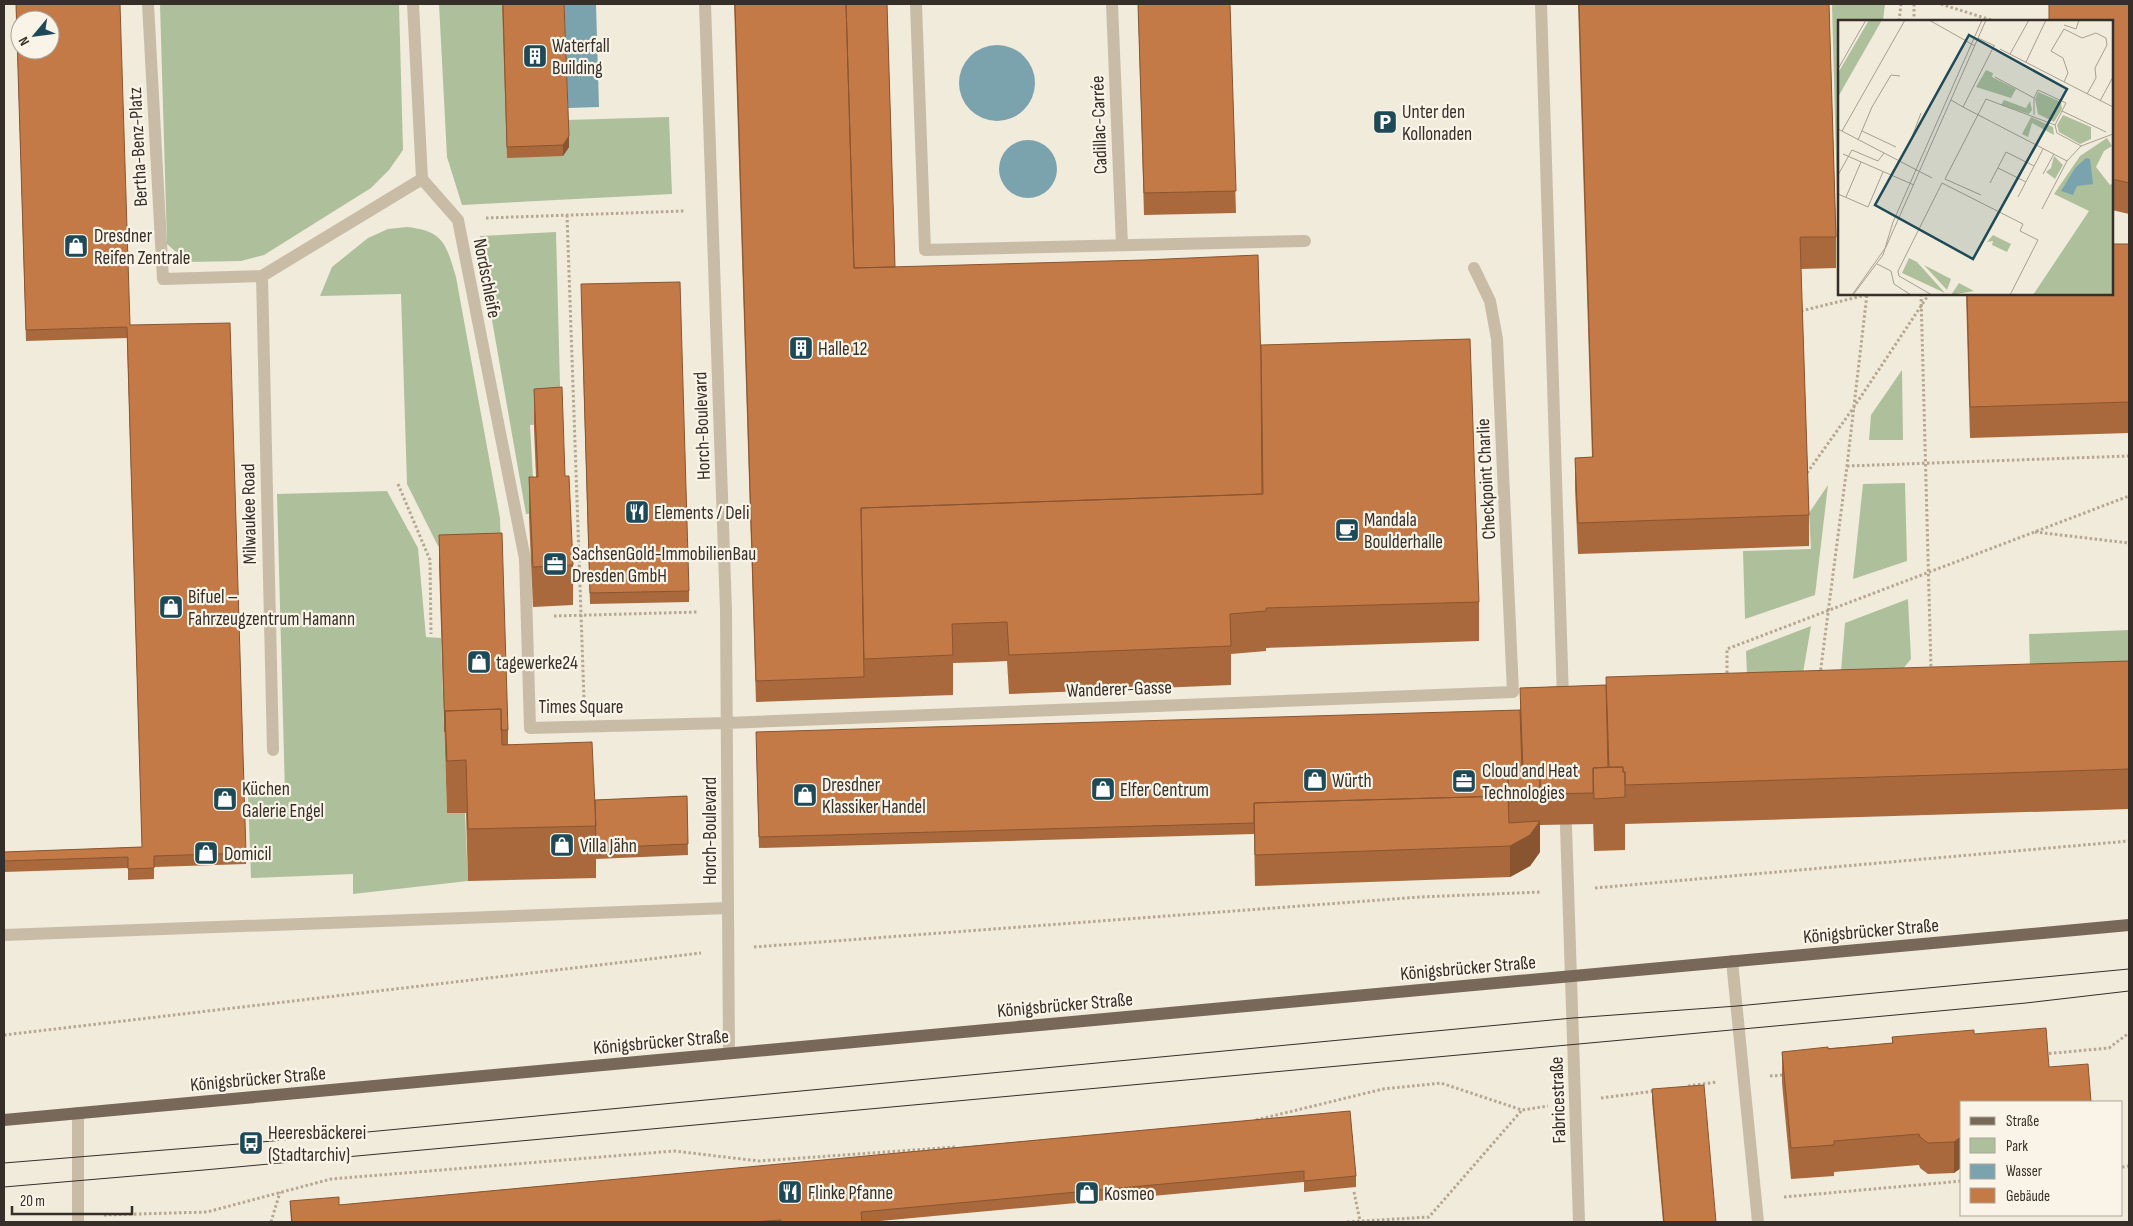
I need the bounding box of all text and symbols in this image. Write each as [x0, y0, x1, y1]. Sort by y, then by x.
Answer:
north arrow [10, 10, 60, 60]
inset map [1838, 20, 2113, 295]
text: N [15, 34, 33, 48]
place label: Waterfall Building [552, 35, 610, 80]
building icon: Waterfall Building [522, 43, 548, 69]
street label: Cadillac-Carrée [1086, 75, 1113, 175]
street label: Bertha-Benz-Platz [124, 86, 153, 207]
place label: Unter den Kollonaden [1402, 101, 1472, 146]
parking icon: Unter den Kollonaden [1372, 109, 1398, 135]
place label: Dresdner Reifen Zentrale [94, 225, 190, 270]
shop icon: Dresdner Reifen Zentrale [63, 233, 89, 259]
street label: Nordschleife [468, 237, 506, 320]
building icon: Halle 12 [788, 335, 814, 361]
place label: Halle 12 [818, 338, 867, 361]
street label: Horch-Boulevard [689, 371, 716, 480]
street label: Checkpoint Charlie [1472, 418, 1501, 540]
street label: Milwaukee Road [237, 463, 262, 565]
restaurant icon: Elements / Deli [624, 499, 650, 525]
place label: Elements / Deli [654, 502, 750, 525]
place label: Mandala Boulderhalle [1364, 509, 1443, 554]
cafe icon: Mandala Boulderhalle [1334, 517, 1360, 543]
place label: SachsenGold-ImmobilienBau Dresden GmbH [572, 543, 756, 588]
office icon: SachsenGold-ImmobilienBau Dresden GmbH [542, 551, 568, 577]
place label: Bifuel – Fahrzeugzentrum Hamann [188, 586, 355, 631]
shop icon: Bifuel – Fahrzeugzentrum Hamann [158, 594, 184, 620]
shop icon: tagewerke24 [466, 649, 492, 675]
place label: tagewerke24 [496, 652, 578, 675]
street label: Wanderer-Gasse [1066, 676, 1172, 703]
street label: Times Square [538, 696, 624, 719]
place label: Cloud and Heat Technologies [1482, 760, 1579, 805]
shop icon: Würth [1302, 767, 1328, 793]
office icon: Cloud and Heat Technologies [1451, 768, 1477, 794]
place label: Würth [1332, 770, 1372, 793]
place label: Dresdner Klassiker Handel [822, 774, 926, 819]
shop icon: Elfer Centrum [1090, 776, 1116, 802]
street label: Horch-Boulevard [699, 777, 722, 885]
place label: Küchen Galerie Engel [242, 778, 324, 823]
place label: Elfer Centrum [1120, 779, 1209, 802]
shop icon: Dresdner Klassiker Handel [792, 782, 818, 808]
shop icon: Küchen Galerie Engel [212, 786, 238, 812]
shop icon: Villa Jähn [549, 832, 575, 858]
place label: Villa Jähn [580, 835, 637, 858]
shop icon: Domicil [193, 840, 219, 866]
place label: Domicil [224, 843, 272, 866]
street label: Königsbrücker Straße [1802, 914, 1940, 949]
street label: Königsbrücker Straße [1399, 951, 1537, 986]
street label: Königsbrücker Straße [996, 988, 1134, 1023]
street label: Königsbrücker Straße [592, 1025, 730, 1060]
street label: Fabricestraße [1545, 1056, 1572, 1144]
street label: Königsbrücker Straße [189, 1062, 327, 1097]
legend [1960, 1101, 2123, 1216]
text: Straße [2006, 1112, 2039, 1131]
place label: Heeresbäckerei (Stadtarchiv) [268, 1122, 366, 1167]
bus stop icon: Heeresbäckerei (Stadtarchiv) [238, 1130, 264, 1156]
text: Park [2006, 1137, 2028, 1156]
text: Wasser [2006, 1162, 2043, 1181]
restaurant icon: Flinke Pfanne [777, 1179, 803, 1205]
shop icon: Kosmeo [1074, 1180, 1100, 1206]
place label: Flinke Pfanne [808, 1182, 893, 1205]
place label: Kosmeo [1104, 1183, 1155, 1206]
scale bar [12, 1184, 132, 1216]
text: Gebäude [2006, 1187, 2050, 1206]
text: 20 m [20, 1192, 45, 1211]

